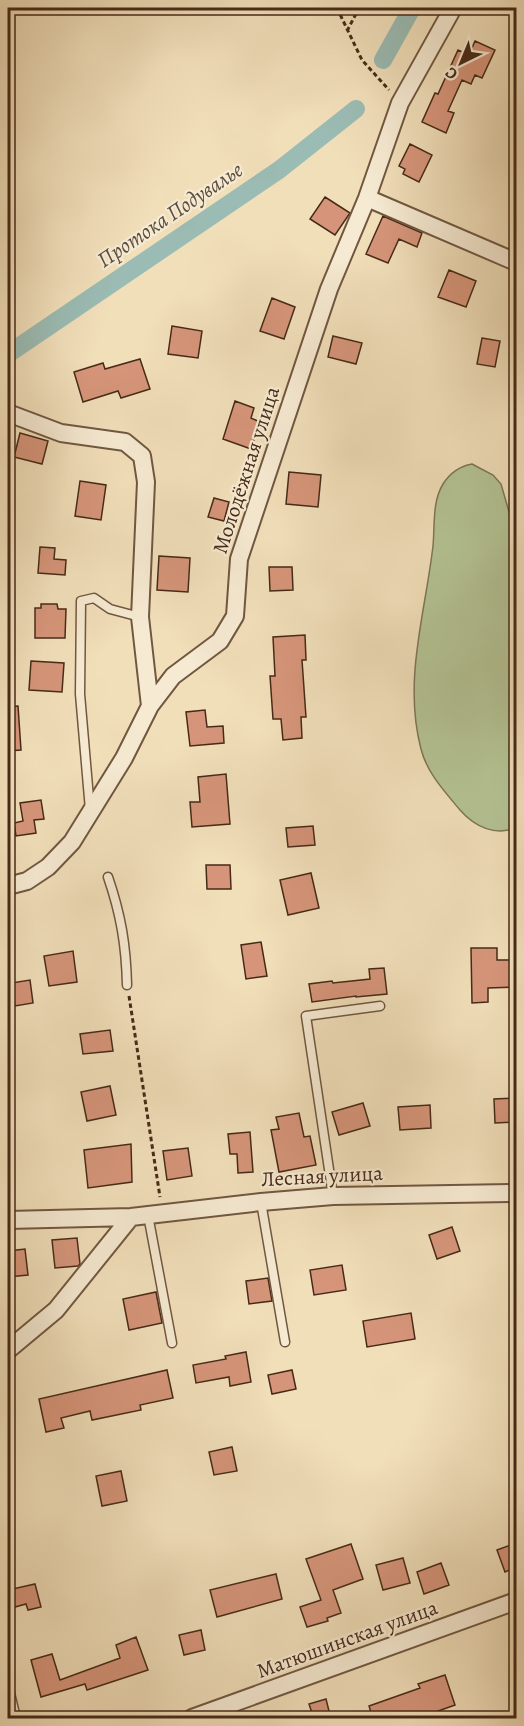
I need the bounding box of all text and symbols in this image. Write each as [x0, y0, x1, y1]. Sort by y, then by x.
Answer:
north arrow [431, 33, 491, 93]
text: С [440, 62, 463, 85]
water label: Протока Подувалье [91, 155, 249, 275]
street label: Молодёжная улица [206, 383, 286, 557]
street label: Лесная улица [260, 1159, 384, 1193]
street label: Матюшинская улица [253, 1593, 442, 1685]

